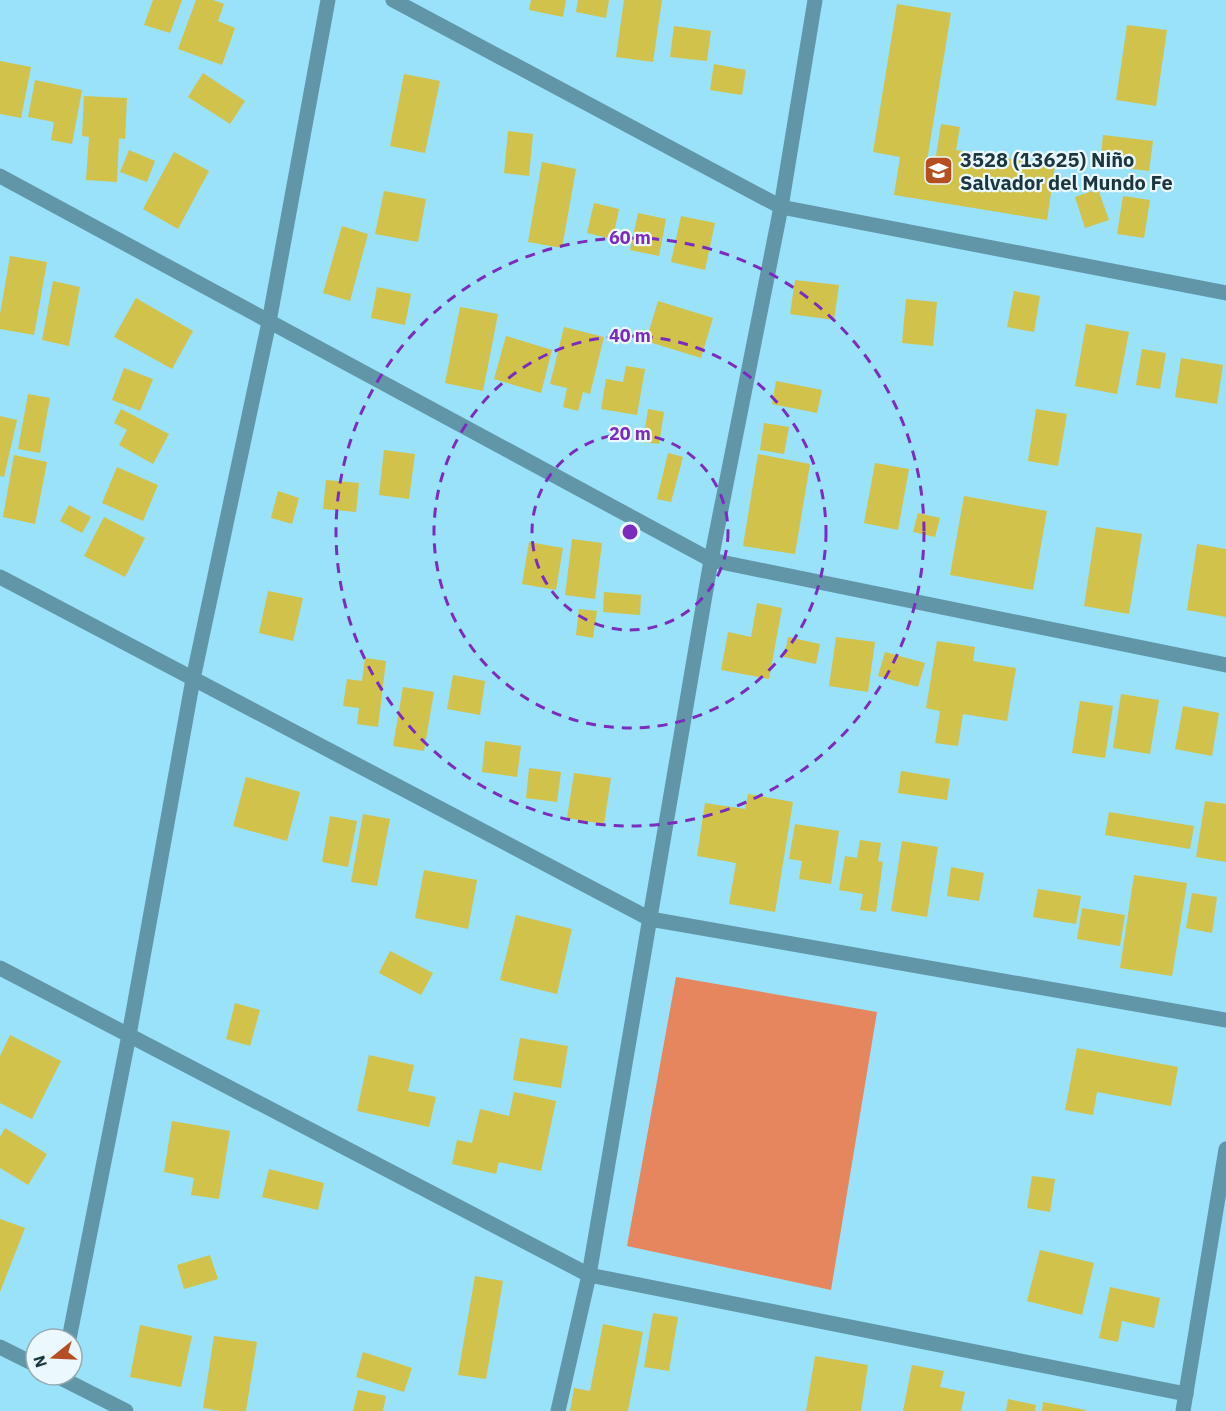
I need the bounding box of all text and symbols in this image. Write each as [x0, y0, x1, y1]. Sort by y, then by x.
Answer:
place label: 3528 (13625) Niño Salvador del Mundo Fe [960, 146, 1173, 196]
school or university icon: 3528 (13625) Niño Salvador del Mundo Fe [923, 155, 955, 187]
text: 60 m [609, 226, 651, 249]
text: 40 m [609, 324, 651, 347]
text: 20 m [609, 422, 651, 445]
centre of rings [620, 522, 640, 542]
north arrow [24, 1327, 84, 1387]
text: N [28, 1353, 51, 1370]

